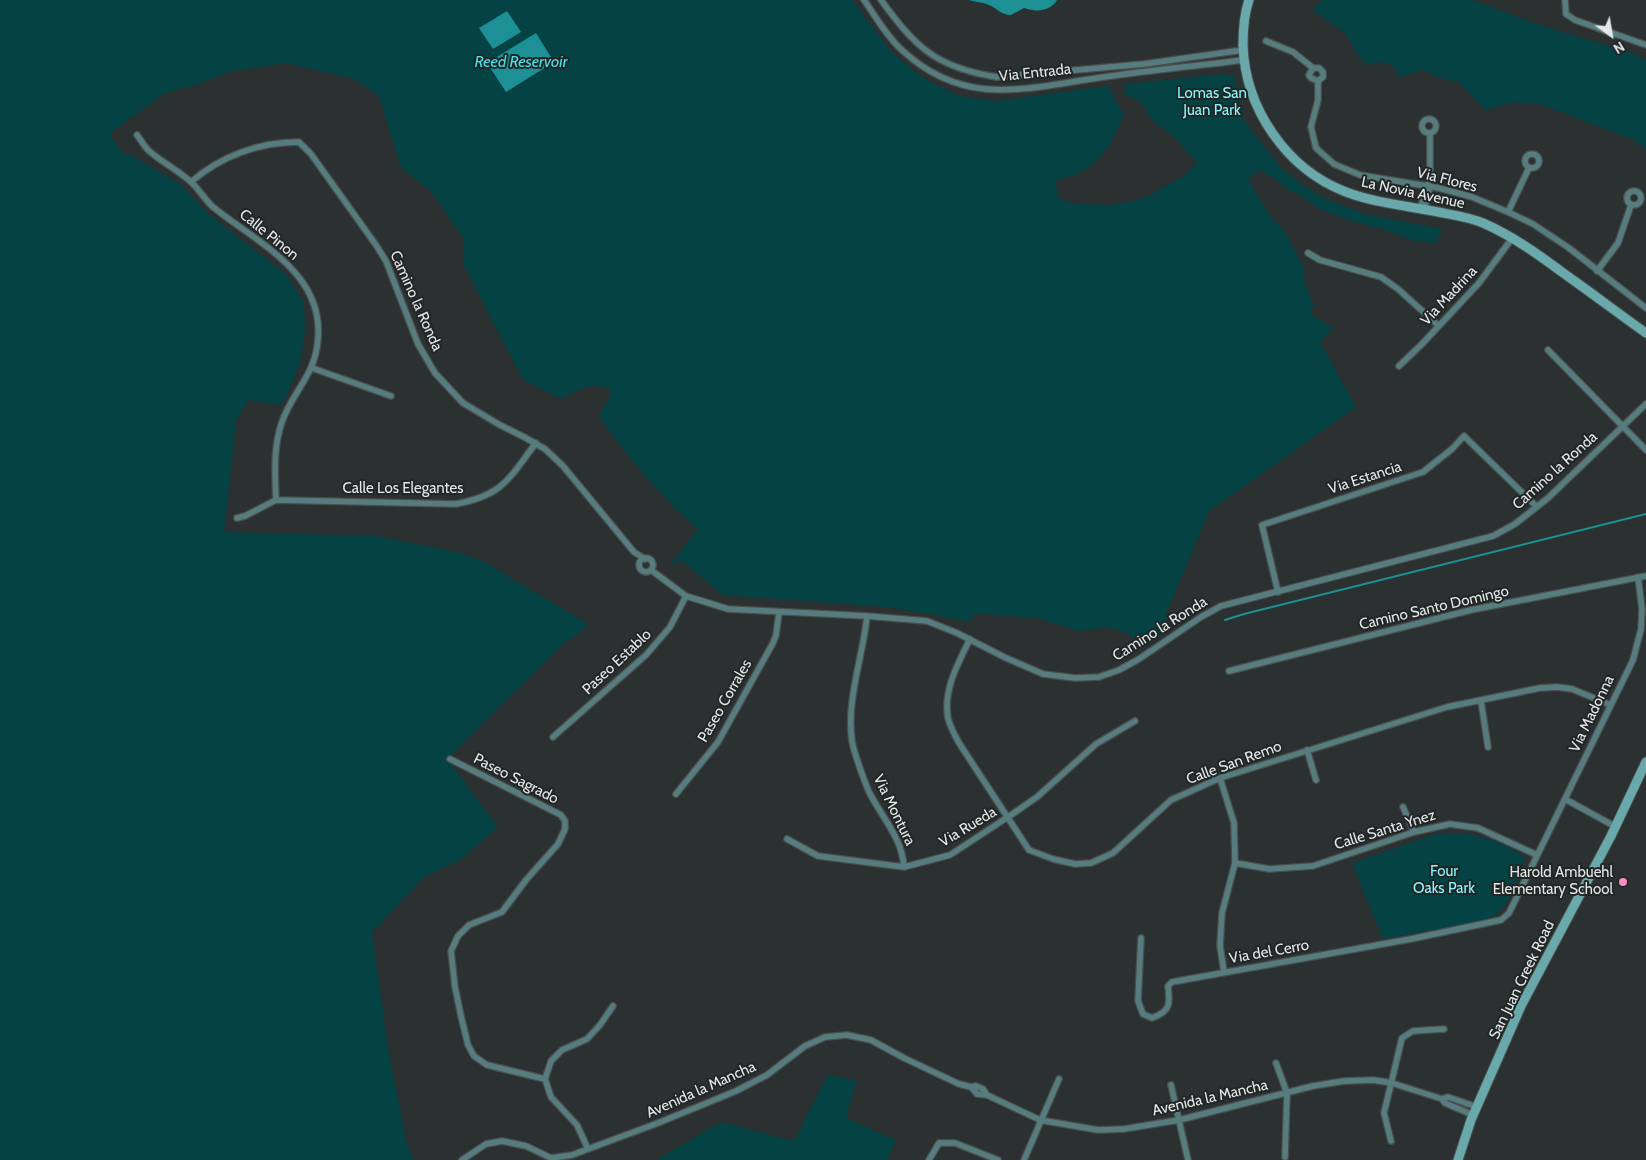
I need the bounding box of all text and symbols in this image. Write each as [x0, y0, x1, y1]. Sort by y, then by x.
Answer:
north arrow [1586, 10, 1636, 60]
text: N [1610, 37, 1628, 58]
water label: Reed Reservoir [474, 52, 568, 72]
street label: Via Entrada [998, 60, 1072, 86]
park label: Lomas San Juan Park [1177, 85, 1247, 120]
street label: Via Flores [1415, 164, 1479, 196]
street label: La Novia Avenue [1360, 173, 1466, 213]
street label: Calle Pinon [236, 206, 302, 264]
street label: Camino la Ronda [386, 248, 446, 354]
street label: Via Madrina [1417, 263, 1481, 329]
street label: Camino la Ronda [1509, 428, 1601, 514]
street label: Via Estancia [1326, 458, 1404, 498]
street label: Calle Los Elegantes [343, 480, 463, 498]
street label: Camino Santo Domingo [1357, 582, 1511, 634]
street label: Camino la Ronda [1110, 593, 1210, 665]
street label: Paseo Establo [579, 625, 655, 699]
street label: Paseo Corrales [694, 657, 756, 745]
street label: Via Madonna [1566, 673, 1618, 755]
street label: Calle San Remo [1184, 737, 1284, 789]
street label: Paseo Sagrado [471, 750, 561, 808]
street label: Via Montura [869, 772, 919, 848]
street label: Via Rueda [936, 803, 1000, 851]
street label: Calle Santa Ynez [1332, 806, 1438, 854]
park label: Four Oaks Park [1413, 863, 1475, 898]
place label: Harold Ambuehl Elementary School [1493, 864, 1613, 899]
marker: Harold Ambuehl Elementary School [1617, 876, 1629, 888]
street label: San Juan Creek Road [1485, 918, 1559, 1042]
street label: Via del Cerro [1228, 936, 1310, 968]
street label: Avenida la Mancha [643, 1058, 759, 1122]
street label: Avenida la Mancha [1150, 1076, 1270, 1120]

